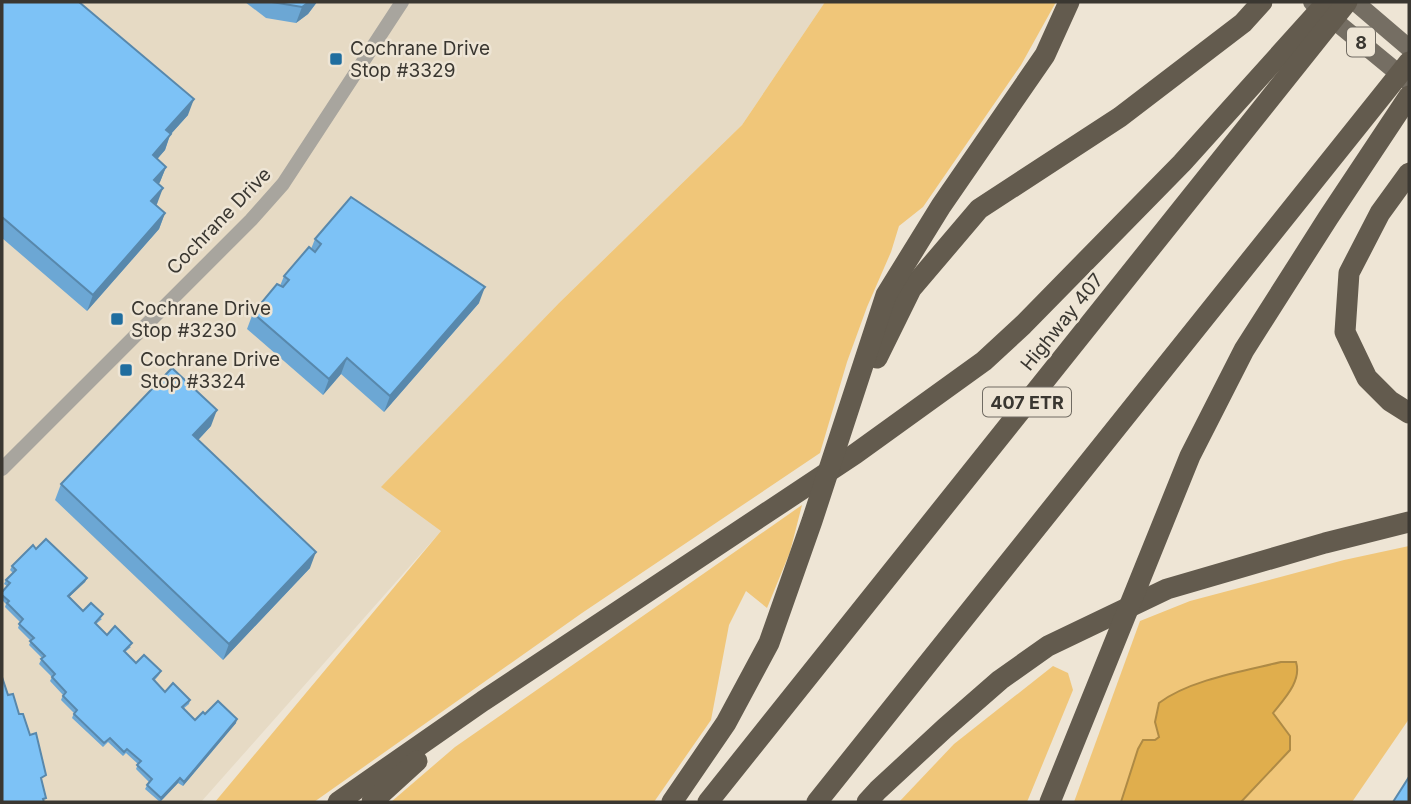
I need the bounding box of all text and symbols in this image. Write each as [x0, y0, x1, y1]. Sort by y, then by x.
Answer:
road number: 8 [1347, 28, 1375, 56]
place label: Cochrane Drive Stop #3329 [350, 37, 490, 82]
marker: Cochrane Drive Stop #3329 [328, 51, 344, 67]
street label: Cochrane Drive [162, 163, 276, 279]
street label: Highway 407 [1016, 269, 1108, 375]
place label: Cochrane Drive Stop #3230 [131, 297, 271, 342]
marker: Cochrane Drive Stop #3230 [109, 311, 125, 327]
place label: Cochrane Drive Stop #3324 [140, 348, 280, 393]
marker: Cochrane Drive Stop #3324 [118, 362, 134, 378]
road number: 407 ETR [983, 388, 1071, 416]

